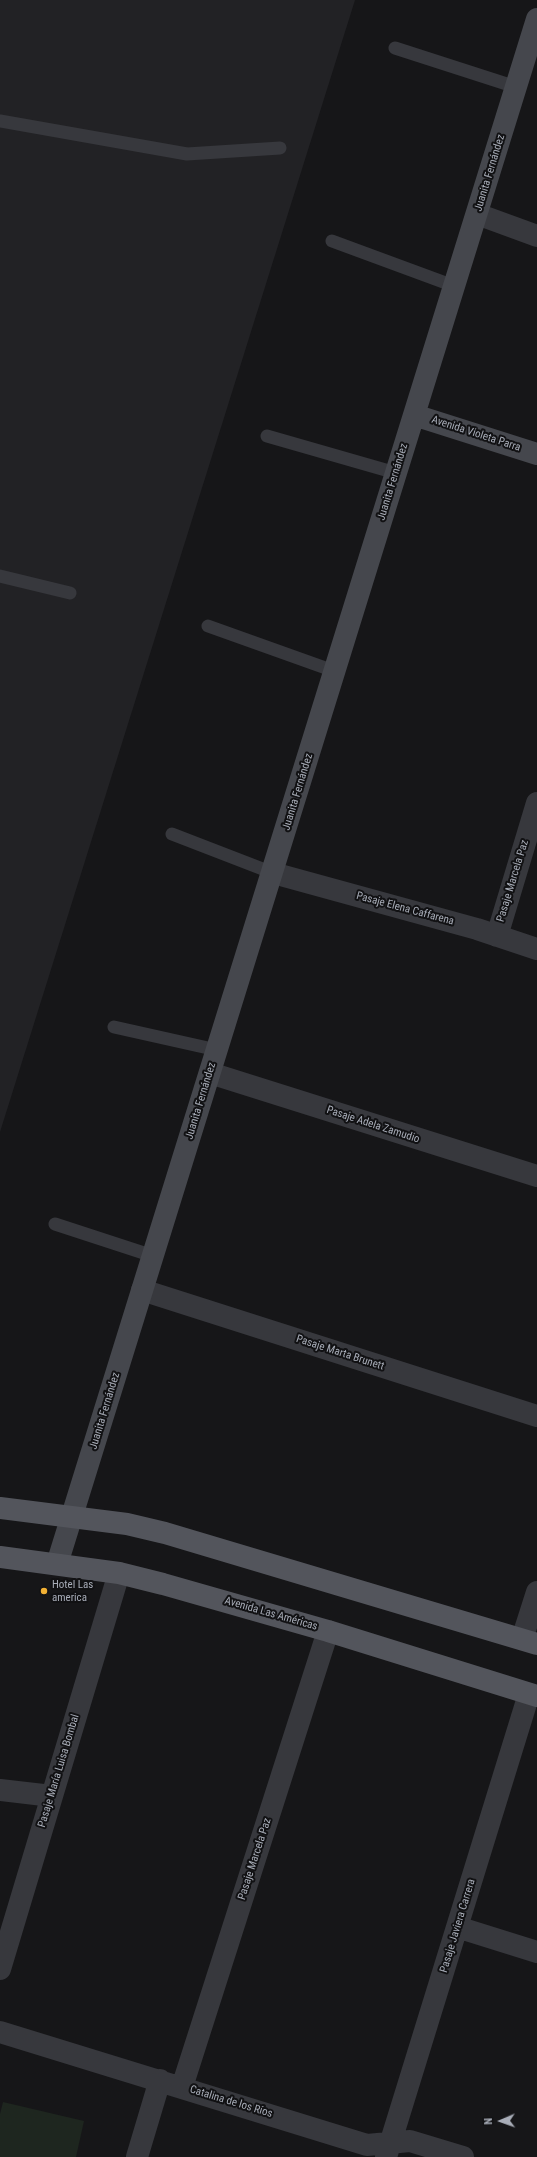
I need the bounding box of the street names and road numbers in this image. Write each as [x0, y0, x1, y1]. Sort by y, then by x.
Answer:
street label: Juanita Fernández [472, 133, 508, 213]
street label: Avenida Violeta Parra [430, 413, 522, 455]
street label: Juanita Fernández [375, 442, 411, 522]
street label: Juanita Fernández [280, 752, 316, 832]
street label: Pasaje Marcela Paz [494, 838, 532, 924]
street label: Pasaje Elena Caffarena [355, 890, 455, 928]
street label: Juanita Fernández [183, 1061, 219, 1141]
street label: Pasaje Adela Zamudio [325, 1104, 421, 1146]
street label: Pasaje Marta Brunett [294, 1333, 386, 1373]
street label: Juanita Fernández [87, 1371, 123, 1451]
street label: Avenida Las Américas [223, 1594, 319, 1634]
street label: Pasaje María Luisa Bombal [35, 1713, 83, 1829]
street label: Pasaje Marcela Paz [236, 1816, 274, 1902]
street label: Pasaje Javiera Carrera [437, 1878, 479, 1974]
street label: Catalina de los Ríos [188, 2083, 274, 2121]

